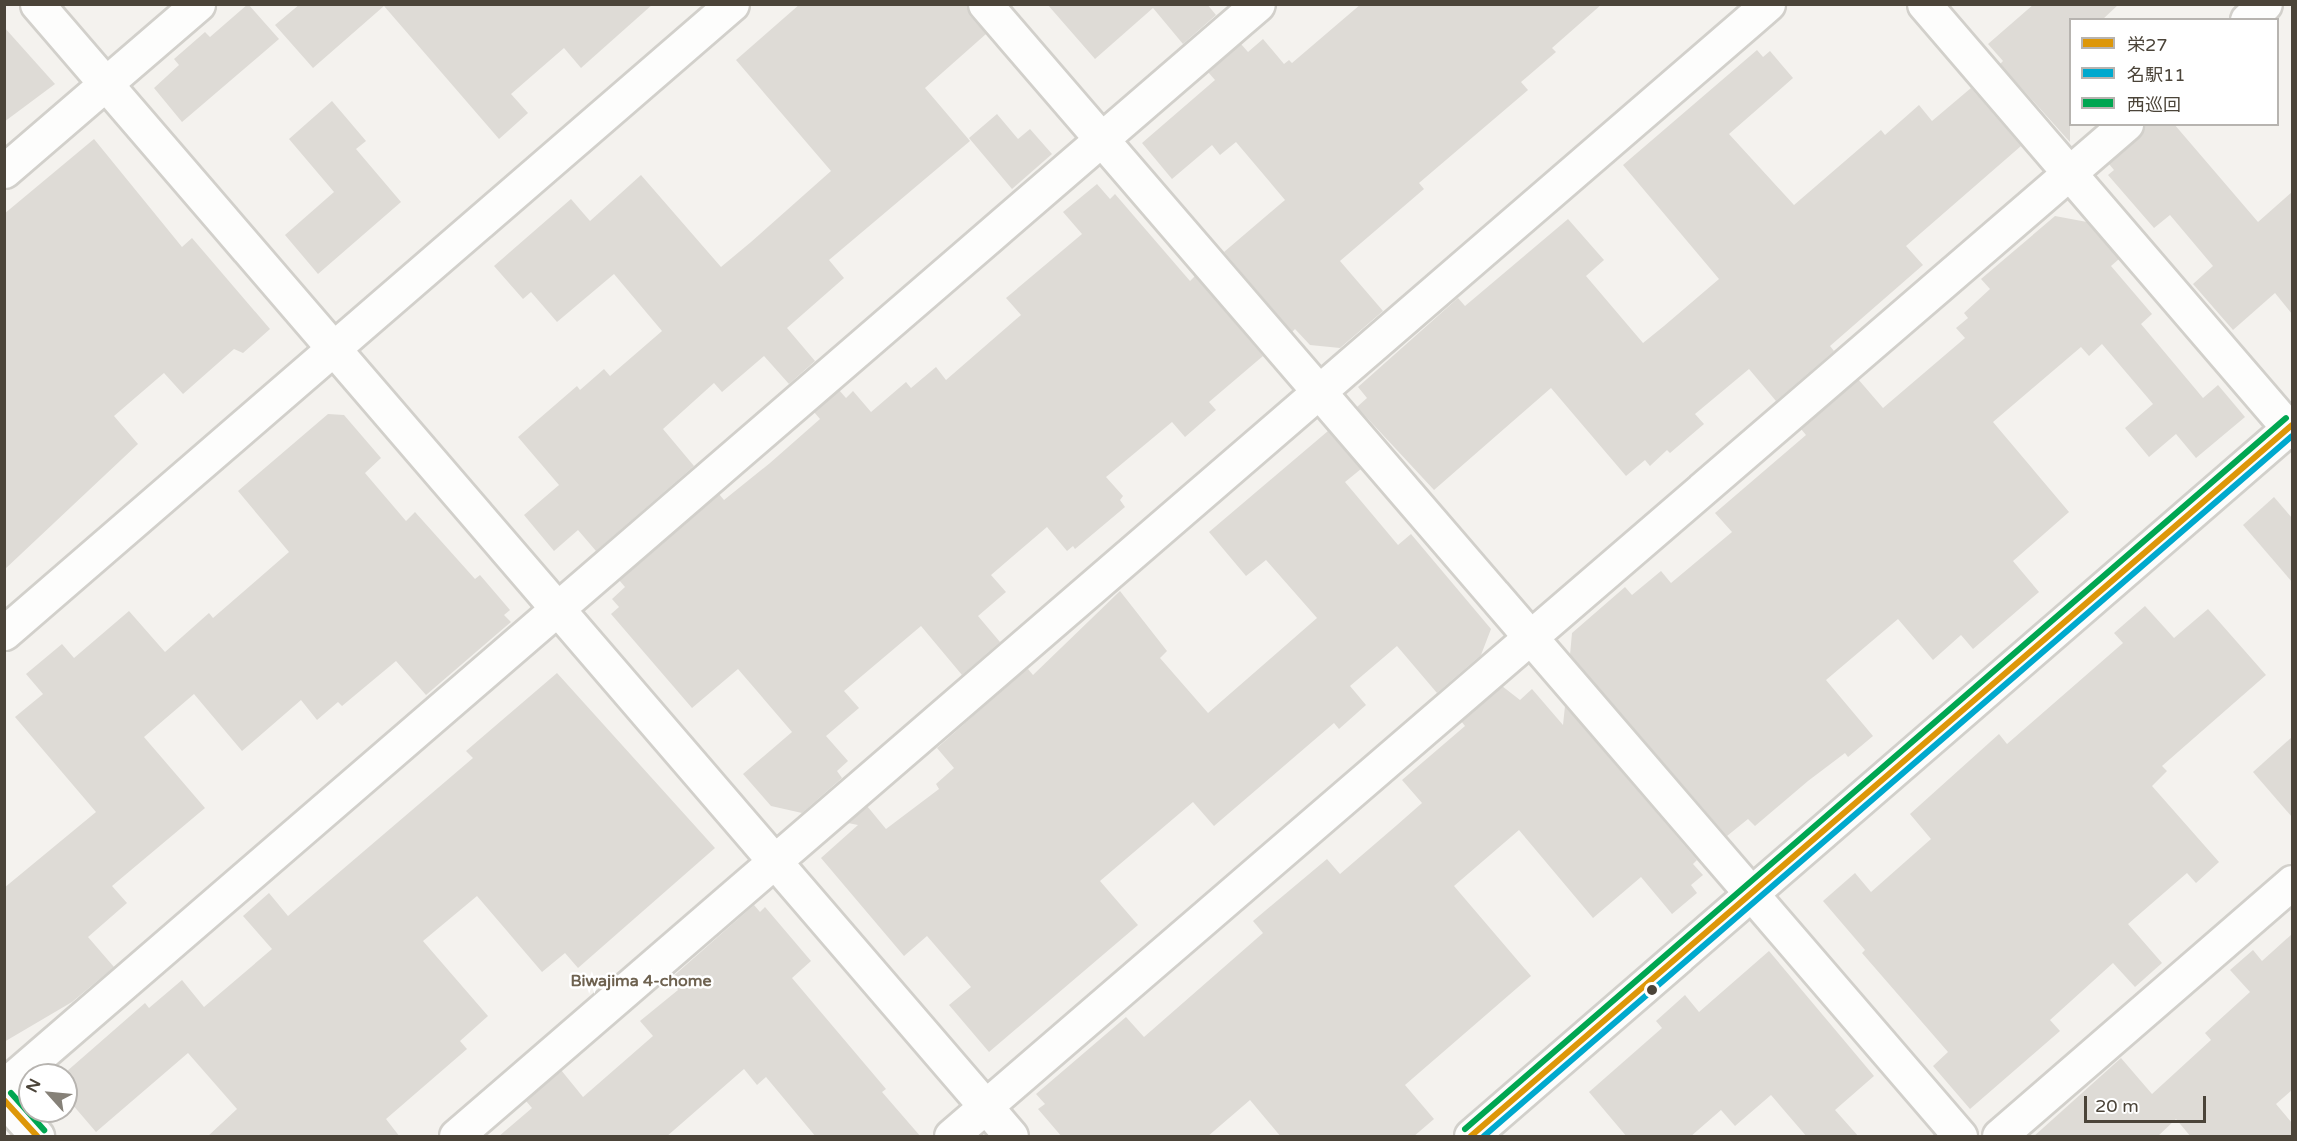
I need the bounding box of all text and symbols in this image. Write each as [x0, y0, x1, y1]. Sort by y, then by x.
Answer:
legend [2069, 18, 2279, 126]
text: 栄27 [2127, 34, 2168, 56]
text: 名駅11 [2127, 64, 2186, 86]
text: 西巡回 [2127, 94, 2181, 116]
district label: Biwajima 4-chome [571, 971, 711, 991]
unlabelled marker [1646, 984, 1658, 996]
north arrow [18, 1063, 78, 1123]
text: N [22, 1075, 46, 1096]
scale bar [2087, 1084, 2208, 1122]
text: 20 m [2095, 1095, 2139, 1117]

